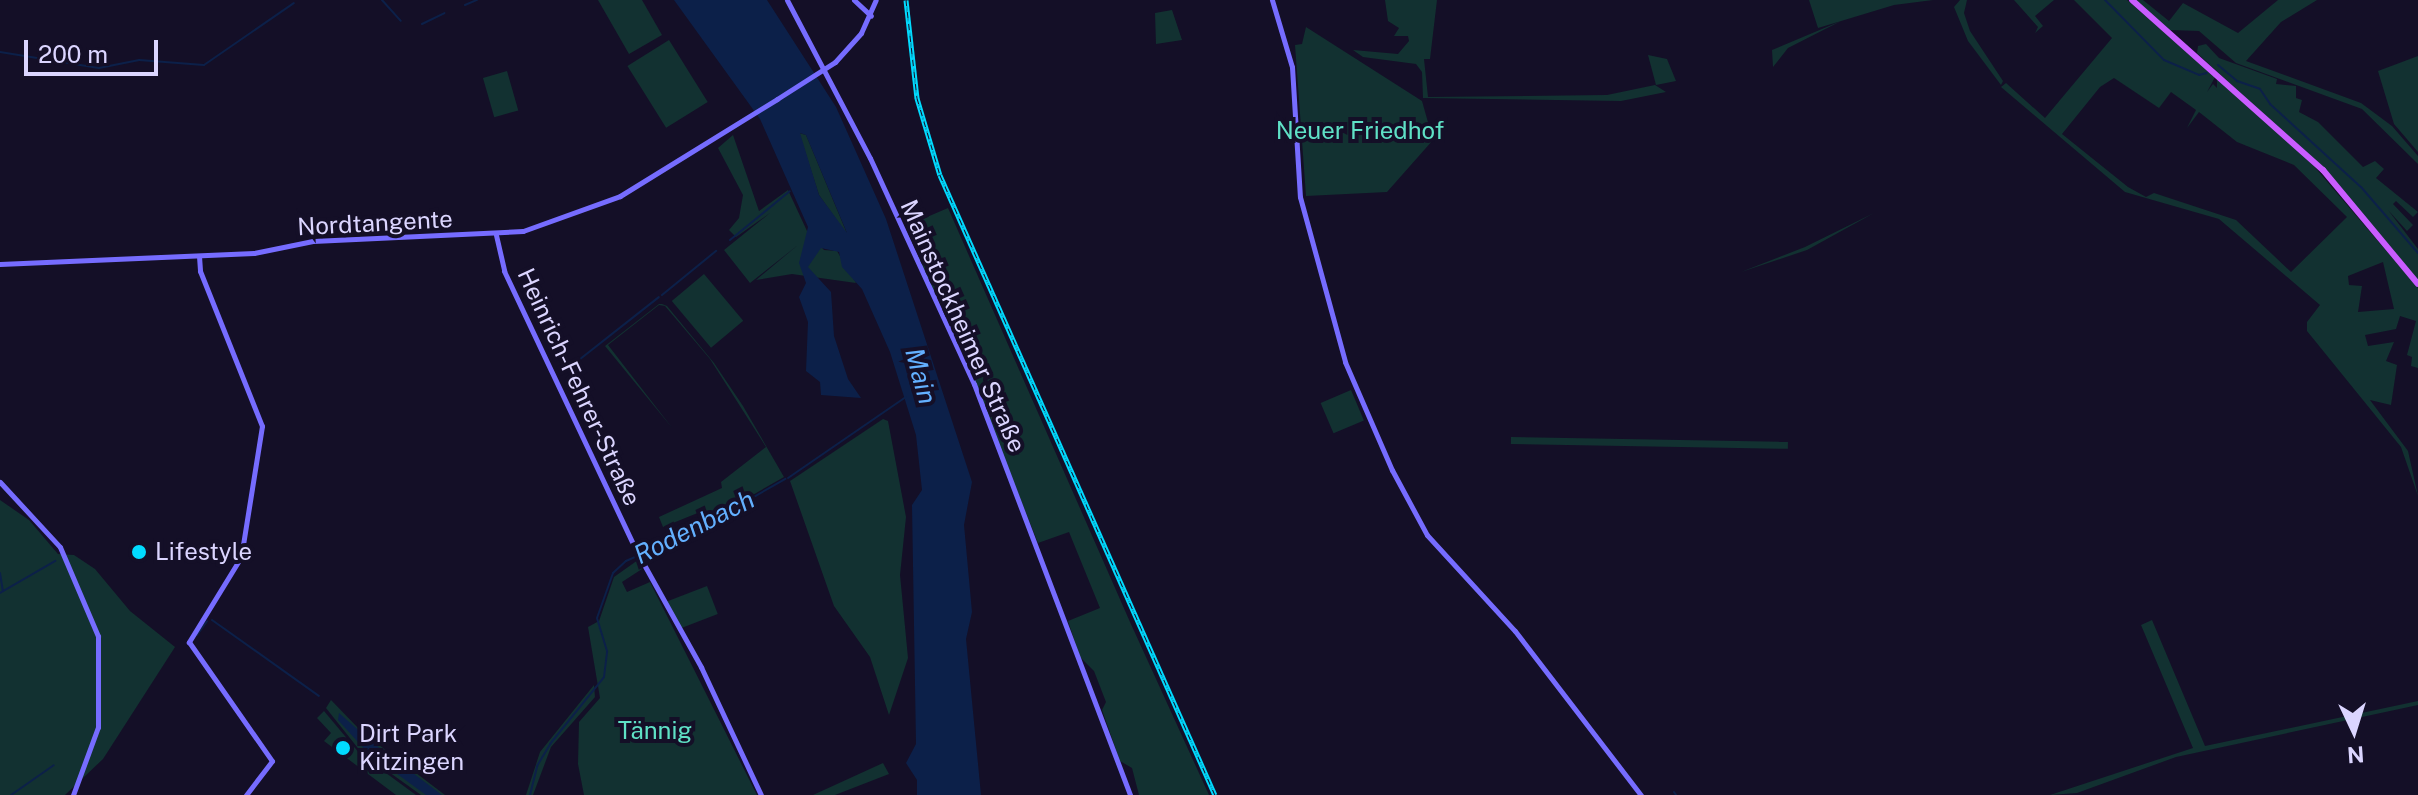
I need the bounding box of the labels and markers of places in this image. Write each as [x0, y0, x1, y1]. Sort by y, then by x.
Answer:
place label: Lifestyle [155, 538, 252, 566]
marker: Lifestyle [130, 543, 148, 561]
place label: Dirt Park Kitzingen [359, 720, 464, 776]
marker: Dirt Park Kitzingen [334, 739, 352, 757]

